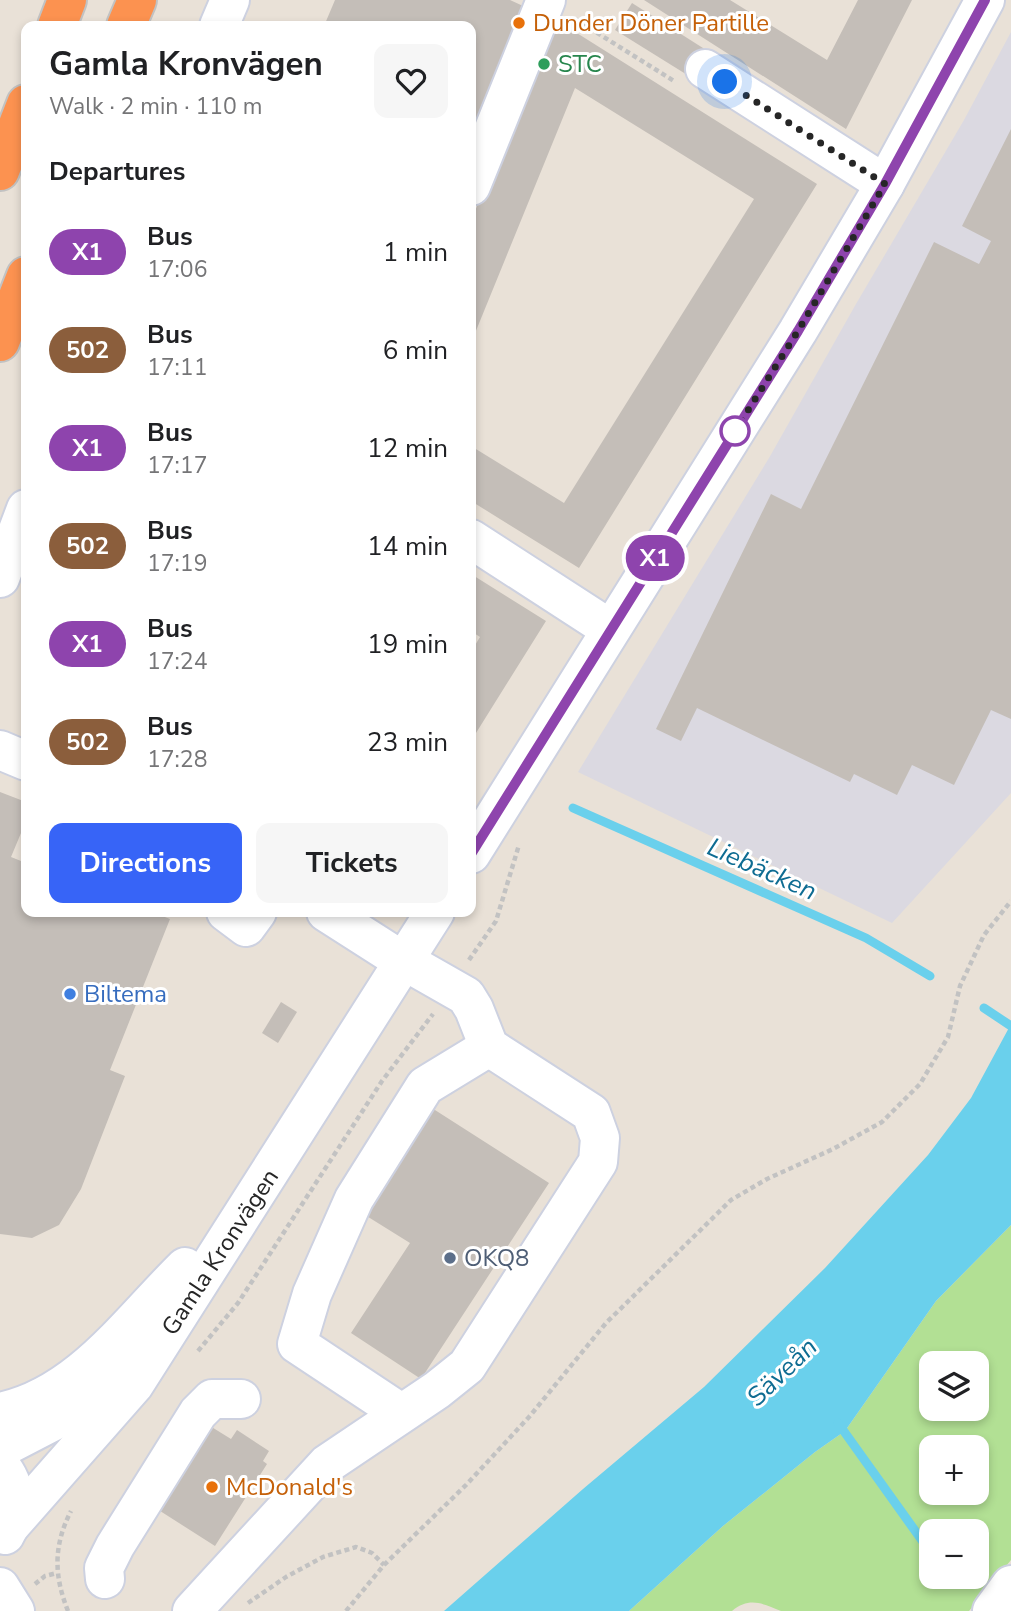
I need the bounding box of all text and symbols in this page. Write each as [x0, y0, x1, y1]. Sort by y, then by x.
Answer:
place label: Dunder Döner Partille [533, 7, 769, 39]
marker: Dunder Döner Partille [511, 15, 527, 31]
text: Gamla Kronvägen [49, 42, 323, 87]
button: heart [374, 44, 448, 118]
place label: STC [558, 48, 602, 80]
marker: STC [536, 56, 552, 72]
your location [707, 64, 742, 99]
text: Walk · 2 min · 110 m [49, 91, 262, 122]
text: Departures [49, 154, 185, 189]
text: Bus [147, 219, 193, 254]
text: 1 min [383, 235, 448, 270]
text: X1 [72, 236, 103, 268]
text: 17:06 [147, 254, 207, 285]
text: Bus [147, 317, 193, 352]
text: 6 min [383, 333, 448, 368]
text: 502 [66, 334, 109, 366]
text: 17:11 [147, 352, 207, 383]
text: Bus [147, 415, 193, 450]
unlabelled marker [720, 416, 750, 446]
text: 12 min [367, 431, 448, 466]
text: X1 [72, 432, 103, 464]
text: 17:17 [147, 450, 207, 481]
text: Bus [147, 513, 193, 548]
text: 14 min [367, 529, 448, 564]
text: 502 [66, 530, 109, 562]
line badge: X1 [624, 535, 686, 581]
text: X1 [640, 542, 670, 574]
text: 17:19 [147, 548, 207, 579]
text: Bus [147, 611, 193, 646]
text: 19 min [367, 627, 448, 662]
text: X1 [72, 628, 103, 660]
text: 17:24 [147, 646, 207, 677]
text: Bus [147, 709, 193, 744]
text: 23 min [367, 725, 448, 760]
text: 502 [66, 726, 109, 758]
text: 17:28 [147, 744, 207, 775]
button: Directions [49, 823, 242, 903]
button: Tickets [256, 823, 448, 903]
water label: Liebäcken [702, 829, 822, 909]
place label: Biltema [84, 978, 167, 1010]
marker: Biltema [62, 986, 78, 1002]
street label: Gamla Kronvägen [154, 1163, 286, 1341]
place label: OKQ8 [464, 1242, 530, 1274]
marker: OKQ8 [442, 1250, 458, 1266]
water label: Säveån [739, 1330, 825, 1414]
map controls [919, 1351, 989, 1589]
button: layers [919, 1351, 989, 1421]
button: + [919, 1435, 989, 1505]
place label: McDonald's [226, 1471, 353, 1503]
marker: McDonald's [204, 1479, 220, 1495]
button: − [919, 1519, 989, 1589]

